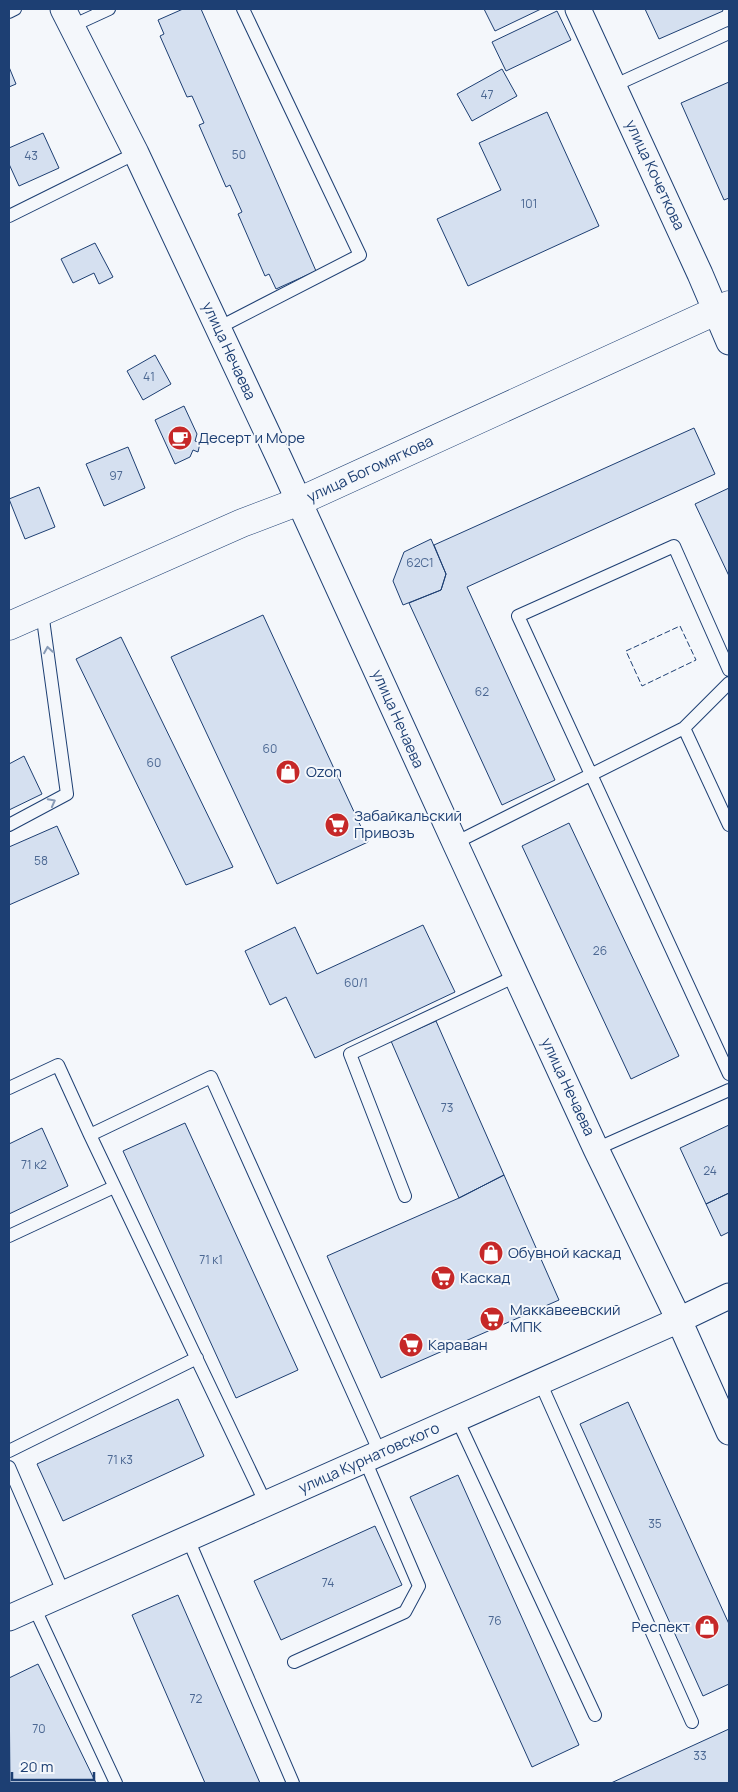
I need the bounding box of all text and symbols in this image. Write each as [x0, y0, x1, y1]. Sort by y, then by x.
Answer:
house number: 47 [480, 86, 494, 103]
street label: улица Кочеткова [621, 116, 690, 233]
house number: 50 [232, 146, 246, 163]
house number: 43 [24, 147, 38, 164]
house number: 101 [521, 195, 537, 212]
street label: улица Нечаева [198, 298, 261, 403]
house number: 41 [143, 368, 155, 385]
cafe icon: Десерт и Море [167, 425, 193, 451]
place label: Десерт и Море [198, 427, 305, 448]
street label: улица Богомягкова [303, 430, 436, 507]
house number: 97 [109, 467, 123, 484]
house number: 62С1 [406, 554, 434, 571]
one-way arrow [43, 646, 53, 655]
street label: улица Нечаева [367, 666, 430, 772]
house number: 62 [475, 683, 489, 700]
house number: 60 [263, 740, 277, 757]
house number: 60 [147, 754, 161, 771]
shop icon: Ozon [275, 759, 301, 785]
place label: Ozon [306, 761, 342, 782]
one-way arrow [46, 798, 55, 808]
place label: Забайкальский Привозъ [354, 805, 462, 843]
supermarket icon: Забайкальский Привозъ [324, 812, 350, 838]
house number: 58 [34, 852, 48, 869]
house number: 26 [593, 942, 607, 959]
house number: 60/1 [344, 974, 368, 991]
street label: улица Нечаева [537, 1034, 600, 1139]
house number: 73 [441, 1099, 453, 1116]
house number: 71 к2 [21, 1156, 47, 1173]
house number: 24 [703, 1162, 717, 1179]
shop icon: Обувной каскад [478, 1240, 504, 1266]
place label: Обувной каскад [508, 1242, 621, 1263]
house number: 71 к1 [199, 1251, 223, 1268]
supermarket icon: Каскад [430, 1265, 456, 1291]
place label: Каскад [460, 1267, 510, 1288]
place label: Маккавеевский МПК [510, 1299, 621, 1337]
supermarket icon: Маккавеевский МПК [479, 1306, 505, 1332]
supermarket icon: Караван [398, 1332, 424, 1358]
place label: Караван [428, 1334, 488, 1355]
street label: улица Курнатовского [295, 1417, 443, 1498]
house number: 71 к3 [107, 1451, 133, 1468]
house number: 35 [648, 1515, 662, 1532]
house number: 74 [322, 1574, 334, 1591]
house number: 76 [488, 1612, 502, 1629]
shop icon: Респект [694, 1614, 720, 1640]
place label: Респект [632, 1616, 690, 1637]
house number: 72 [190, 1690, 203, 1707]
house number: 70 [32, 1720, 46, 1737]
house number: 33 [693, 1747, 707, 1764]
scale bar [12, 1750, 95, 1782]
text: 20 m [20, 1756, 53, 1777]

